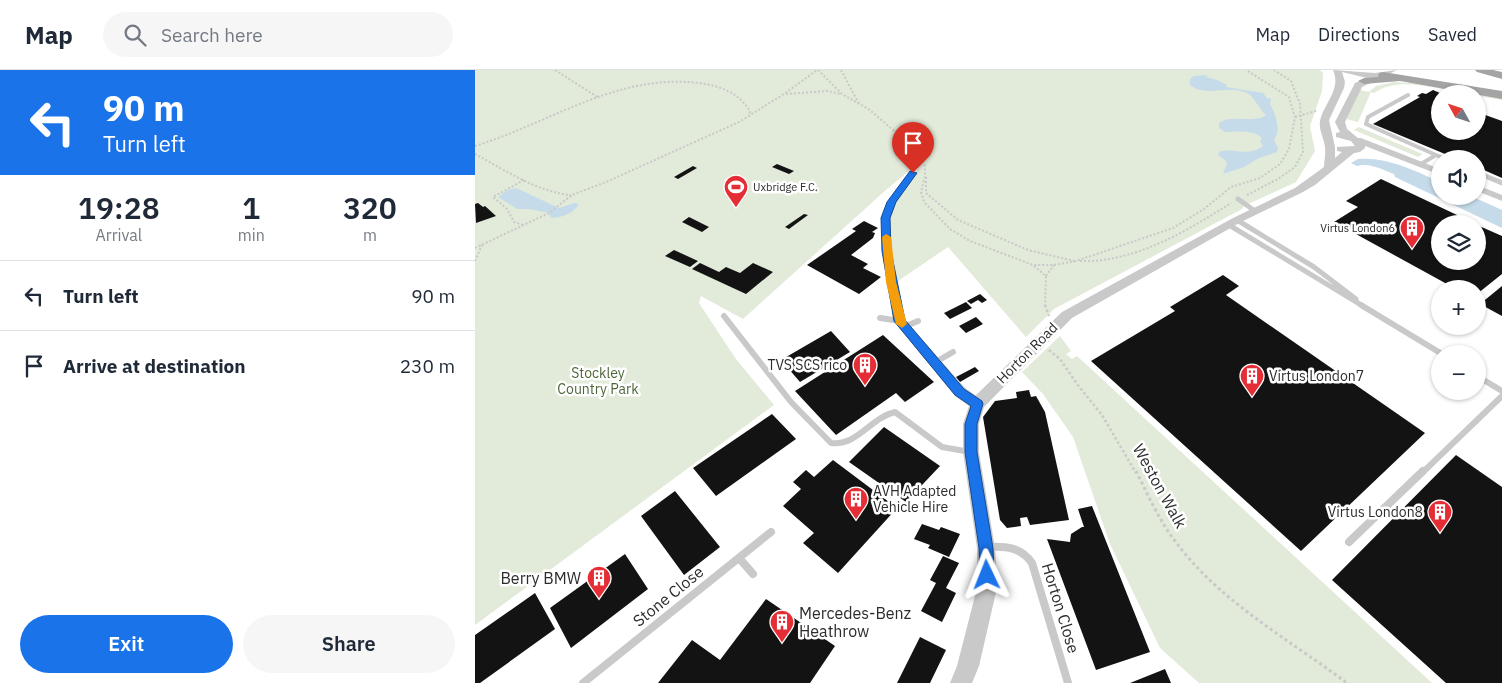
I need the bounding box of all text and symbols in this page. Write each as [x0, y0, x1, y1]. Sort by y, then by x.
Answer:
search box [103, 12, 453, 57]
text: Map [25, 19, 73, 51]
icon: search [121, 21, 149, 49]
text: Search here [161, 23, 263, 47]
text: Map [1255, 23, 1290, 46]
text: Directions [1318, 23, 1400, 46]
text: Saved [1428, 23, 1477, 46]
text: 90 m [103, 85, 185, 131]
north arrow [1431, 85, 1486, 140]
map controls [1431, 85, 1486, 400]
icon: left [20, 90, 85, 155]
pin [892, 122, 934, 173]
text: Turn left [103, 129, 186, 158]
icon: arrive [899, 129, 927, 157]
button: sound [1431, 150, 1486, 205]
sports icon: Uxbridge F.C. [723, 174, 749, 208]
place label: Uxbridge F.C. [753, 180, 818, 194]
text: 19:28 [78, 188, 160, 227]
text: 1 [242, 188, 260, 227]
text: 320 [343, 188, 397, 227]
building icon: Virtus London6 [1399, 215, 1425, 249]
button: layers [1431, 215, 1486, 270]
place label: Virtus London6 [1320, 221, 1395, 235]
text: Arrival [96, 225, 142, 245]
text: min [238, 225, 265, 245]
text: m [363, 225, 377, 245]
button: + [1431, 280, 1486, 335]
icon: left [20, 282, 48, 310]
text: Turn left [63, 284, 139, 308]
text: 90 m [411, 284, 455, 308]
street label: Horton Road [993, 319, 1061, 387]
button: − [1431, 345, 1486, 400]
icon: arrive [20, 352, 48, 380]
building icon: TVS SCS rico [852, 352, 878, 386]
text: Arrive at destination [63, 354, 246, 378]
text: 230 m [400, 354, 455, 378]
place label: TVS SCS rico [767, 356, 847, 374]
building icon: Virtus London7 [1239, 363, 1265, 397]
park label: Stockley Country Park [557, 364, 639, 398]
place label: Virtus London7 [1269, 367, 1364, 385]
street label: Weston Walk [1129, 440, 1192, 532]
place label: AVH Adapted Vehicle Hire [873, 482, 956, 516]
building icon: AVH Adapted Vehicle Hire [843, 486, 869, 520]
building icon: Virtus London8 [1427, 499, 1453, 533]
place label: Virtus London8 [1328, 503, 1423, 521]
position arrow [960, 548, 1012, 600]
street label: Horton Close [1038, 560, 1084, 656]
street label: Stone Close [629, 561, 708, 631]
building icon: Berry BMW [586, 565, 612, 599]
place label: Berry BMW [500, 568, 581, 588]
place label: Mercedes-Benz Heathrow [799, 603, 911, 641]
building icon: Mercedes-Benz Heathrow [769, 609, 795, 643]
button: Exit [20, 615, 233, 673]
button: Share [243, 615, 455, 673]

